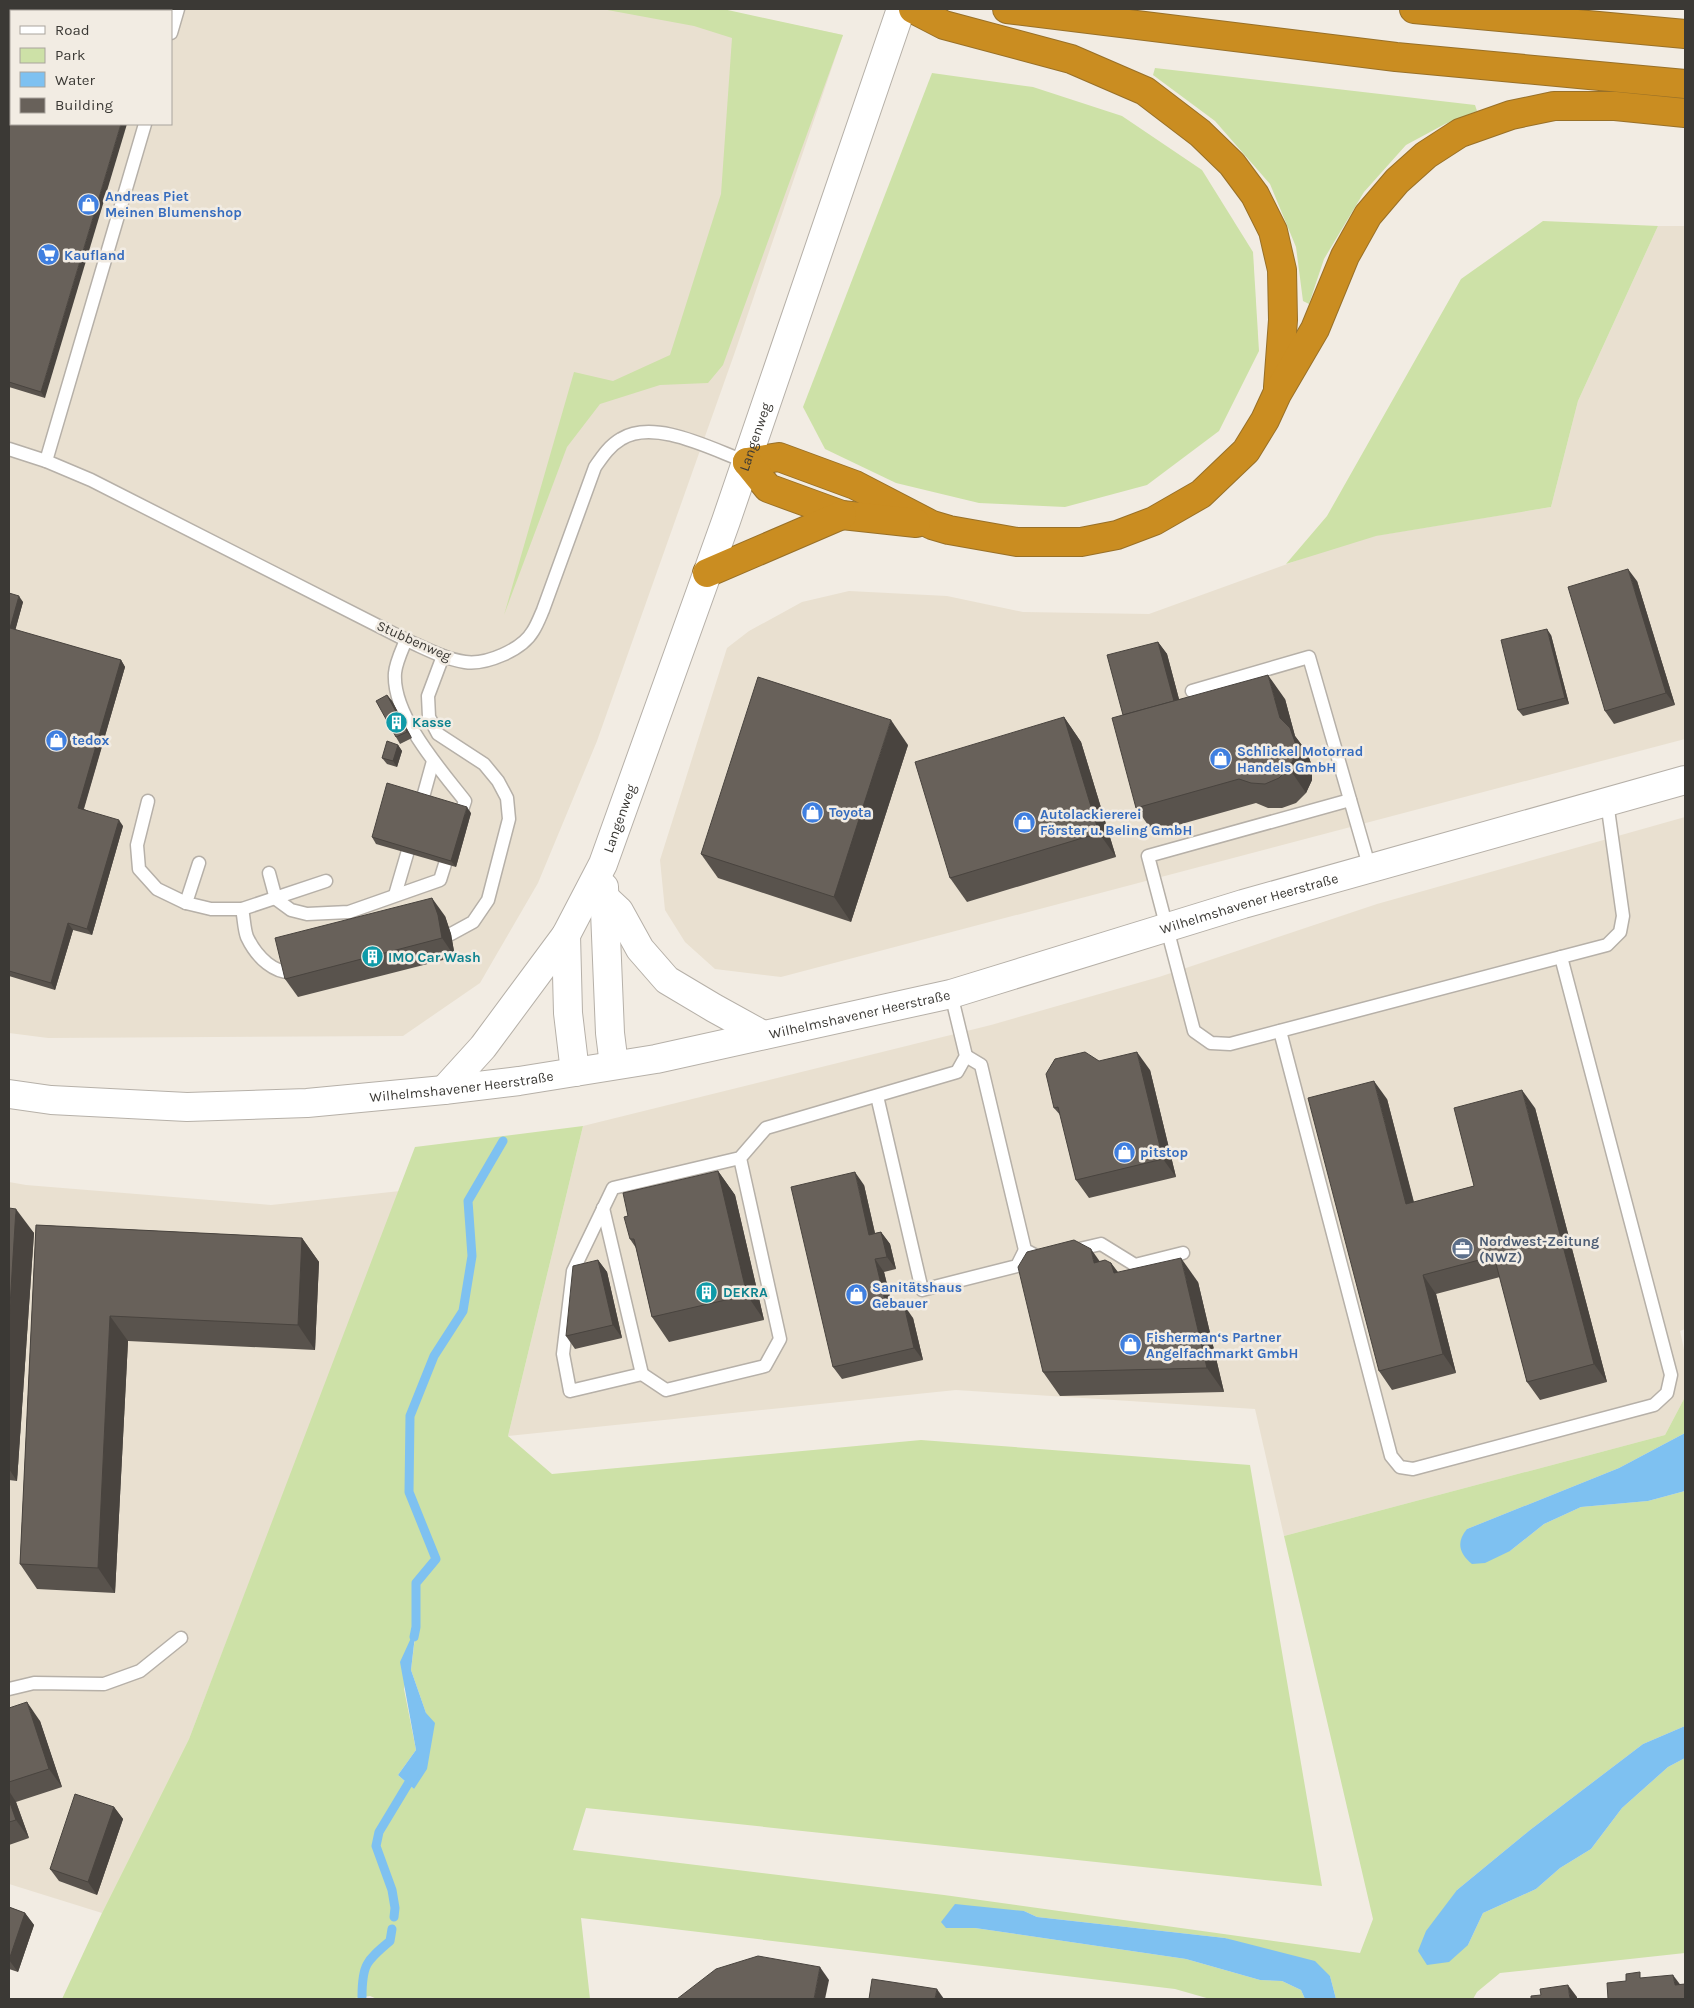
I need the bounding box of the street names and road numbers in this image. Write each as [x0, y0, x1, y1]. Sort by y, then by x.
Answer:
street label: Langenweg [735, 400, 774, 473]
street label: Stubbenweg [374, 617, 454, 665]
street label: Langenweg [599, 782, 639, 855]
street label: Wilhelmshavener Heerstraße [1158, 869, 1340, 938]
street label: Wilhelmshavener Heerstraße [767, 986, 952, 1042]
street label: Wilhelmshavener Heerstraße [369, 1067, 555, 1106]

